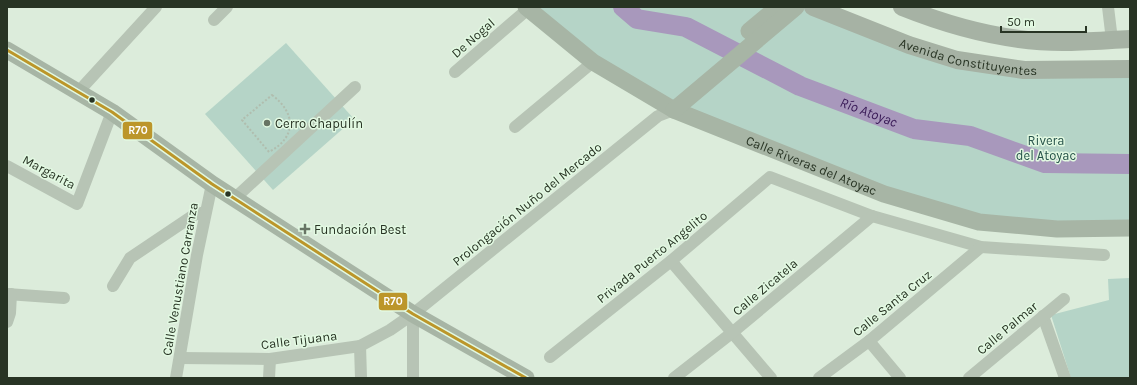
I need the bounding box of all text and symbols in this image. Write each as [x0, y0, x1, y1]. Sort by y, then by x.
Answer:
scale bar [1001, 8, 1086, 34]
street label: De Nogal [448, 15, 498, 61]
text: 50 m [1007, 15, 1035, 29]
street label: Avenida Constituyentes [897, 35, 1037, 78]
water label: Río Atoyac [838, 93, 900, 131]
unlabelled marker [87, 95, 97, 105]
place label: Cerro Chapulín [275, 116, 363, 131]
marker: Cerro Chapulín [262, 118, 272, 128]
line badge: R70 [122, 121, 153, 140]
text: R70 [128, 124, 148, 137]
street label: Calle Riveras del Atoyac [744, 132, 879, 198]
park label: Rivera del Atoyac [1016, 133, 1076, 163]
street label: Prolongación Nuño del Mercado [449, 139, 605, 269]
street label: Margarita [20, 152, 78, 192]
unlabelled marker [223, 189, 233, 199]
street label: Calle Venustiano Carranza [159, 201, 201, 357]
street label: Privada Puerto Angelito [594, 208, 710, 306]
place label: Fundación Best [314, 222, 406, 237]
marker: Fundación Best [299, 223, 311, 235]
street label: Calle Zicatela [730, 256, 800, 318]
street label: Calle Santa Cruz [850, 267, 934, 339]
line badge: R70 [378, 292, 408, 311]
text: R70 [383, 295, 403, 308]
street label: Calle Palmar [974, 298, 1040, 358]
street label: Calle Tijuana [260, 328, 338, 352]

